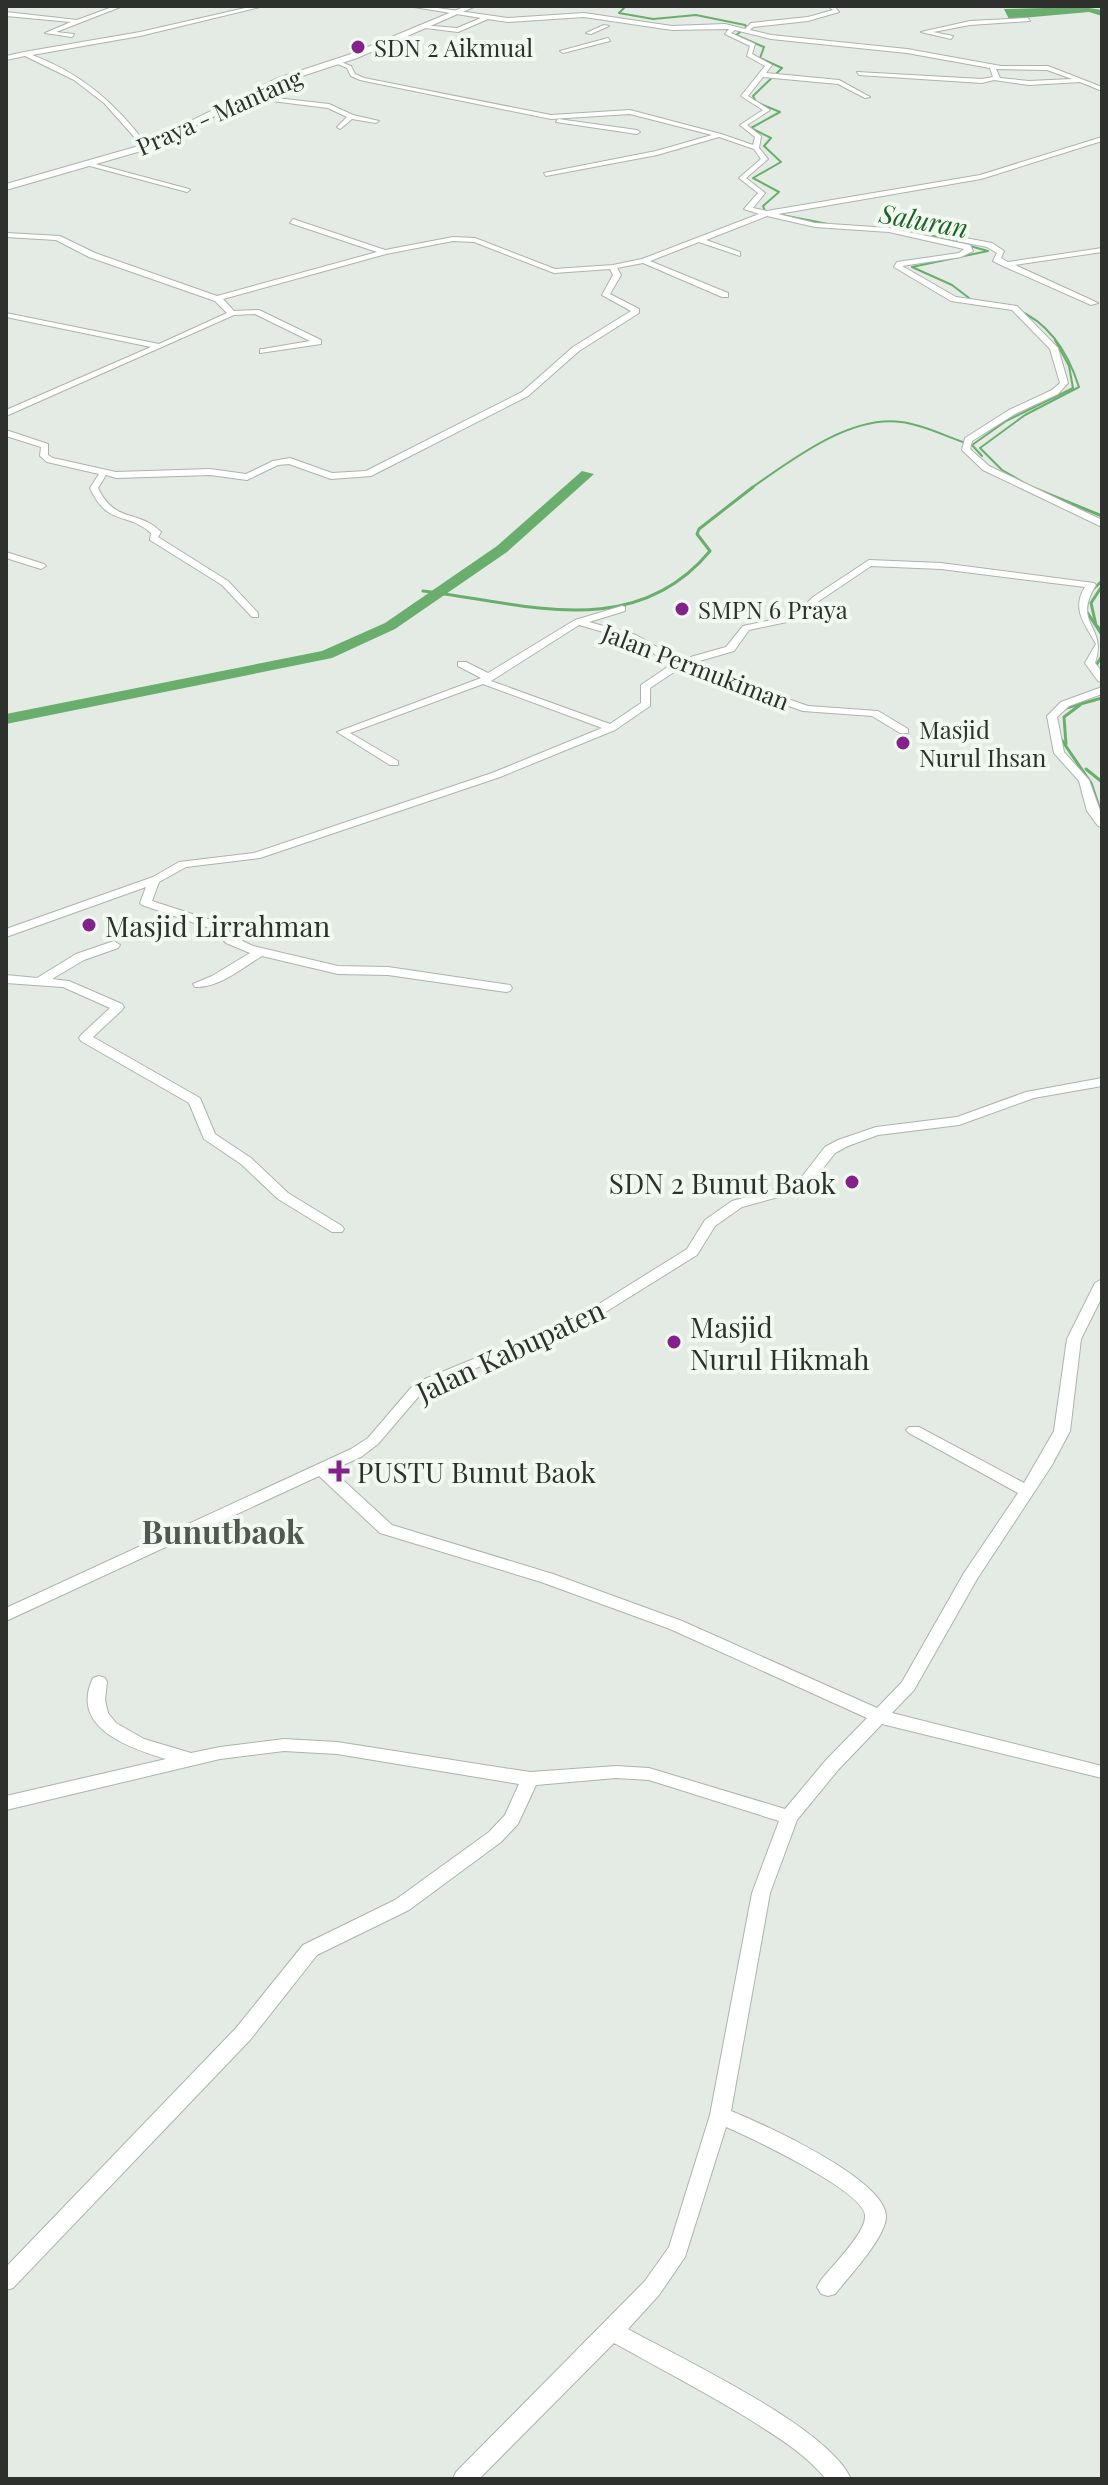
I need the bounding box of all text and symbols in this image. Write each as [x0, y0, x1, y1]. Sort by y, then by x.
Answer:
place label: SDN 2 Aikmual [374, 31, 533, 63]
marker: SDN 2 Aikmual [349, 38, 367, 56]
street label: Praya - Mantang [131, 60, 307, 162]
water label: Saluran [876, 195, 971, 245]
place label: SMPN 6 Praya [698, 593, 848, 625]
marker: SMPN 6 Praya [673, 600, 691, 618]
street label: Jalan Permukiman [597, 615, 794, 716]
place label: Masjid Nurul Ihsan [919, 713, 1046, 773]
marker: Masjid Nurul Ihsan [894, 734, 912, 752]
place label: Masjid Lirrahman [105, 907, 330, 944]
marker: Masjid Lirrahman [80, 916, 98, 934]
place label: SDN 2 Bunut Baok [609, 1164, 837, 1201]
marker: SDN 2 Bunut Baok [843, 1173, 861, 1191]
street label: Jalan Kabupaten [409, 1290, 610, 1410]
place label: Masjid Nurul Hikmah [690, 1308, 870, 1377]
marker: Masjid Nurul Hikmah [665, 1333, 683, 1351]
place label: PUSTU Bunut Baok [357, 1453, 597, 1490]
marker: PUSTU Bunut Baok [328, 1460, 350, 1482]
district label: Bunutbaok [141, 1509, 305, 1552]

